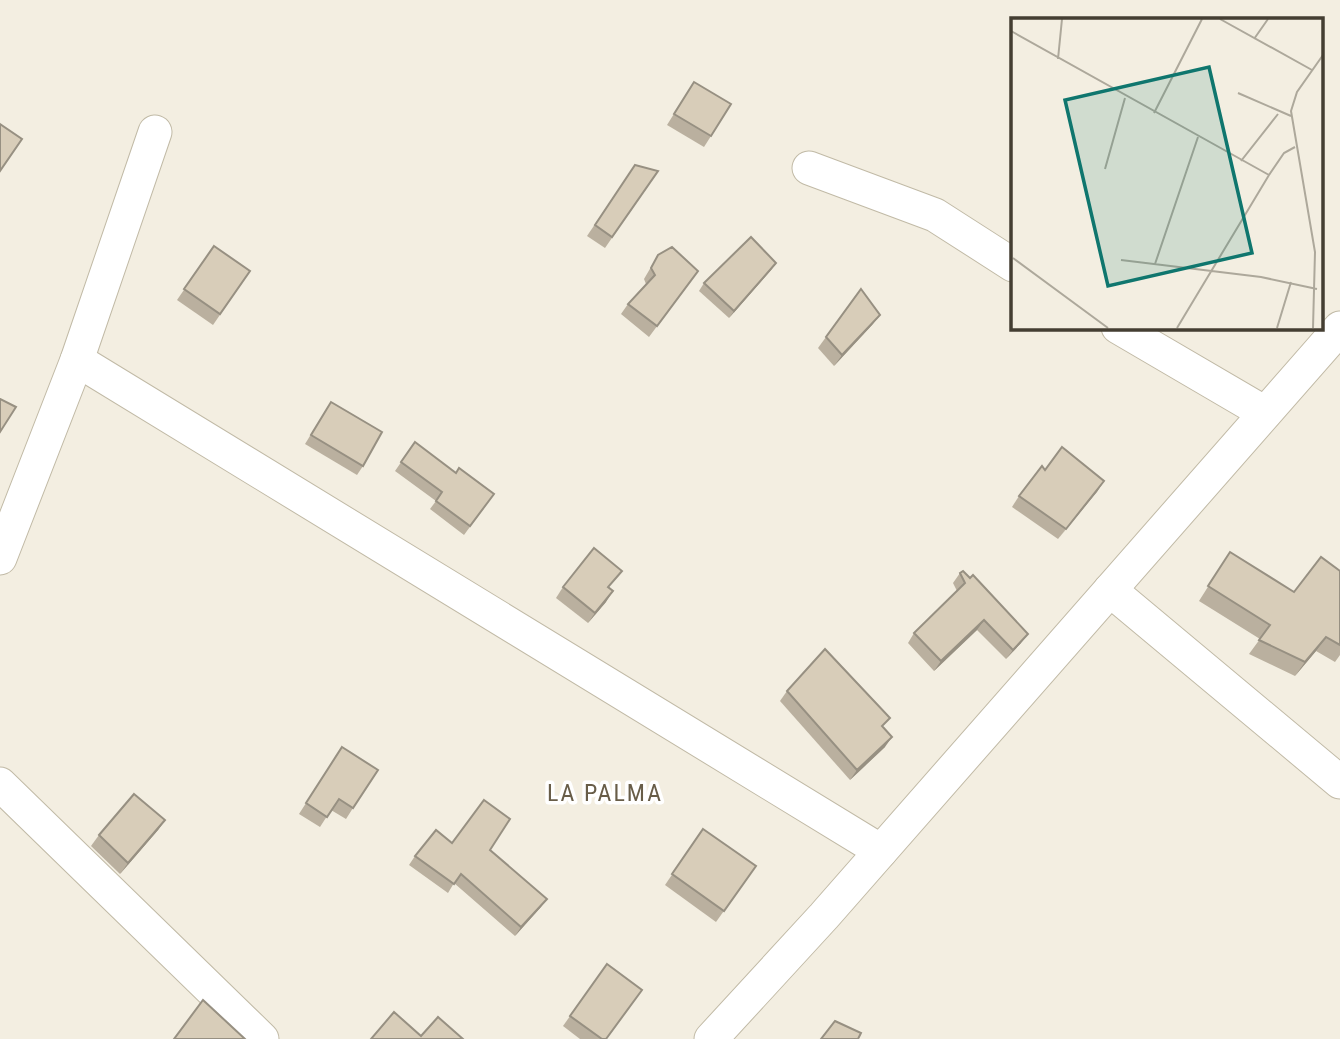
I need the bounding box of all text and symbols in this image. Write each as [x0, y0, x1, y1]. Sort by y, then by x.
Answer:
inset map [1011, 18, 1322, 329]
district label: LA PALMA [547, 779, 663, 807]

